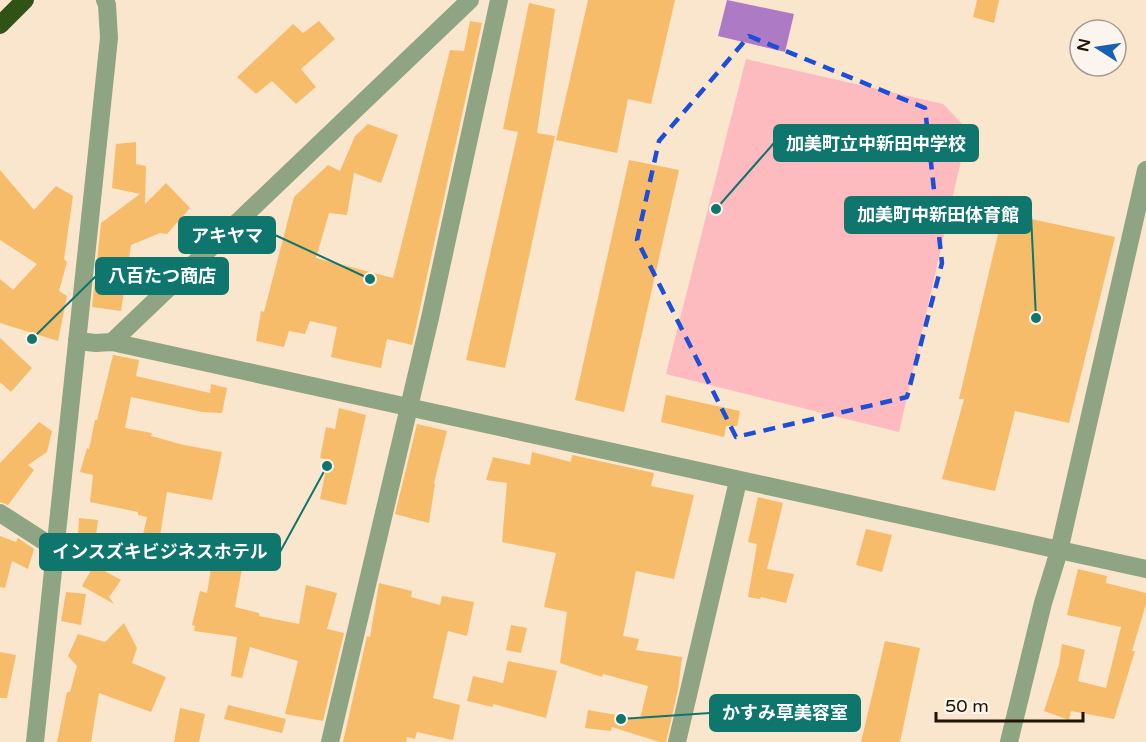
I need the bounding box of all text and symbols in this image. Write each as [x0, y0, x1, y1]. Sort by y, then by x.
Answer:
north arrow [1068, 18, 1128, 78]
text: N [1073, 37, 1095, 53]
callout: 加美町立中新田中学校 [774, 125, 978, 161]
text: 加美町立中新田中学校 [786, 133, 966, 155]
callout: 加美町中新田体育館 [845, 197, 1031, 233]
text: 加美町中新田体育館 [857, 204, 1019, 226]
callout: アキヤマ [179, 217, 275, 253]
text: アキヤマ [191, 225, 263, 247]
callout: 八百たつ商店 [96, 258, 228, 294]
text: 八百たつ商店 [108, 265, 216, 287]
callout: インスズキビジネスホテル [40, 534, 280, 570]
text: インスズキビジネスホテル [52, 541, 268, 563]
scale bar [936, 685, 1083, 723]
callout: かすみ草美容室 [710, 695, 860, 731]
text: 50 m [945, 695, 989, 717]
text: かすみ草美容室 [722, 702, 848, 724]

